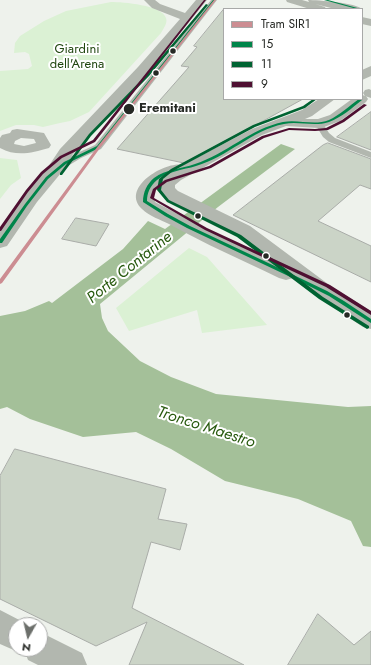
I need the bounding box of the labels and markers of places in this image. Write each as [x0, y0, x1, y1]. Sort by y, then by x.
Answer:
unlabelled marker [168, 46, 178, 56]
unlabelled marker [151, 68, 161, 78]
place label: Eremitani [139, 101, 196, 117]
marker: Eremitani [122, 102, 136, 116]
unlabelled marker [193, 211, 203, 221]
unlabelled marker [261, 251, 271, 261]
unlabelled marker [342, 310, 352, 320]

